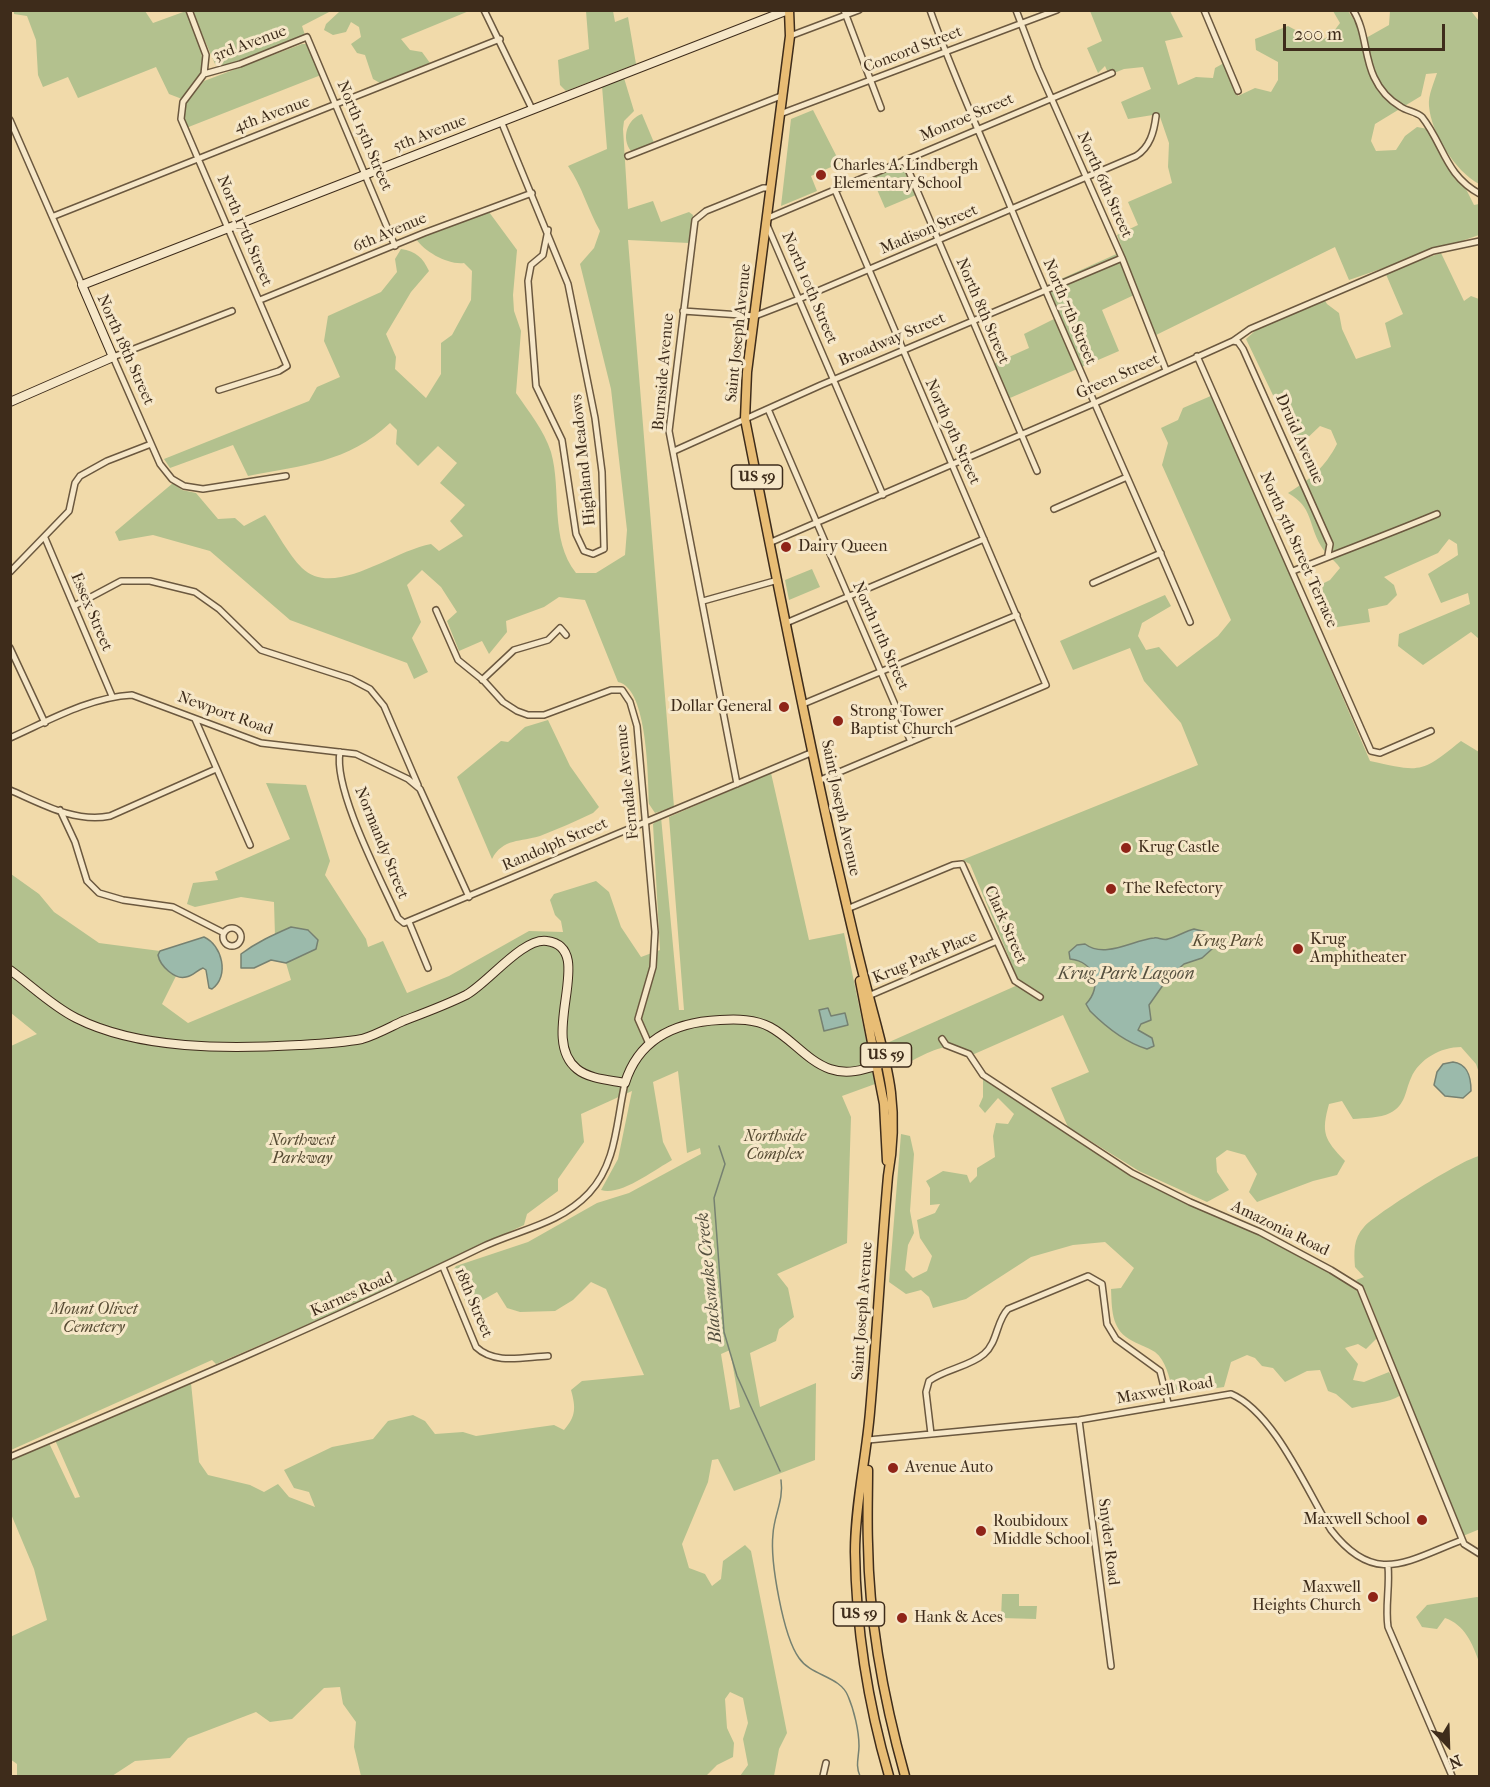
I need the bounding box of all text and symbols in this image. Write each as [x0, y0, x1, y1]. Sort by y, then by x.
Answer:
scale bar [1286, 12, 1448, 50]
street label: 3rd Avenue [211, 22, 289, 66]
street label: Concord Street [861, 22, 965, 78]
text: 200 m [1294, 24, 1342, 45]
street label: North 15th Street [332, 78, 396, 194]
street label: Monroe Street [917, 90, 1017, 146]
street label: 4th Avenue [231, 92, 313, 138]
street label: 5th Avenue [391, 111, 469, 157]
street label: North 6th Street [1072, 129, 1136, 241]
place label: Charles A. Lindbergh Elementary School [833, 156, 978, 194]
marker: Charles A. Lindbergh Elementary School [814, 168, 828, 182]
street label: North 17th Street [212, 173, 276, 289]
street label: Madison Street [877, 201, 981, 259]
street label: 6th Avenue [350, 209, 430, 257]
street label: North 10th Street [777, 229, 841, 347]
street label: North 8th Street [951, 255, 1013, 367]
street label: North 7th Street [1038, 256, 1100, 368]
street label: Saint Joseph Avenue [722, 263, 756, 403]
street label: North 18th Street [92, 292, 158, 408]
street label: Broadway Street [836, 309, 948, 371]
street label: Burnside Avenue [649, 313, 679, 431]
street label: Green Street [1074, 350, 1162, 404]
street label: North 9th Street [920, 376, 984, 488]
street label: Druid Avenue [1271, 391, 1327, 487]
street label: Highland Meadows [568, 393, 600, 527]
road number: US 59 [732, 465, 783, 489]
street label: North 5th Street Terrace [1255, 469, 1341, 631]
place label: Dairy Queen [798, 537, 888, 557]
marker: Dairy Queen [779, 540, 793, 554]
street label: Essex Street [66, 570, 116, 654]
street label: North 11th Street [848, 579, 912, 693]
street label: Newport Road [175, 688, 275, 740]
place label: Dollar General [670, 697, 772, 717]
marker: Dollar General [777, 700, 791, 714]
place label: Strong Tower Baptist Church [850, 702, 953, 740]
marker: Strong Tower Baptist Church [831, 714, 845, 728]
street label: Ferndale Avenue [612, 723, 644, 841]
street label: Saint Joseph Avenue [816, 738, 864, 878]
street label: Normandy Street [350, 784, 412, 902]
street label: Randolph Street [499, 814, 611, 876]
place label: Krug Castle [1138, 838, 1220, 858]
marker: Krug Castle [1119, 841, 1133, 855]
place label: The Refectory [1123, 879, 1223, 899]
marker: The Refectory [1104, 882, 1118, 896]
street label: Clark Street [979, 883, 1031, 967]
street label: Krug Park Place [870, 927, 980, 989]
place label: Krug Amphitheater [1310, 930, 1406, 968]
park label: Krug Park [1192, 932, 1264, 952]
marker: Krug Amphitheater [1291, 942, 1305, 956]
water label: Krug Park Lagoon [1058, 964, 1194, 986]
road number: US 59 [860, 1043, 912, 1067]
park label: Northside Complex [744, 1127, 806, 1165]
park label: Northwest Parkway [269, 1131, 335, 1169]
street label: Amazonia Road [1228, 1197, 1332, 1261]
water label: Blacksnake Creek [692, 1211, 728, 1345]
street label: Saint Joseph Avenue [849, 1241, 877, 1381]
street label: 18th Street [450, 1265, 496, 1341]
street label: Karnes Road [308, 1268, 396, 1322]
park label: Mount Olivet Cemetery [50, 1300, 138, 1338]
street label: Maxwell Road [1115, 1373, 1215, 1409]
place label: Avenue Auto [905, 1458, 993, 1478]
marker: Avenue Auto [886, 1461, 900, 1475]
street label: Snyder Road [1093, 1497, 1123, 1587]
place label: Maxwell School [1303, 1510, 1410, 1530]
place label: Roubidoux Middle School [993, 1512, 1090, 1550]
marker: Maxwell School [1415, 1513, 1429, 1527]
marker: Roubidoux Middle School [974, 1524, 988, 1538]
place label: Maxwell Heights Church [1252, 1578, 1361, 1616]
marker: Maxwell Heights Church [1366, 1590, 1380, 1604]
road number: US 59 [834, 1602, 884, 1626]
place label: Hank & Aces [914, 1608, 1003, 1628]
marker: Hank & Aces [895, 1611, 909, 1625]
north arrow [1418, 1715, 1478, 1775]
text: N [1446, 1751, 1465, 1773]

